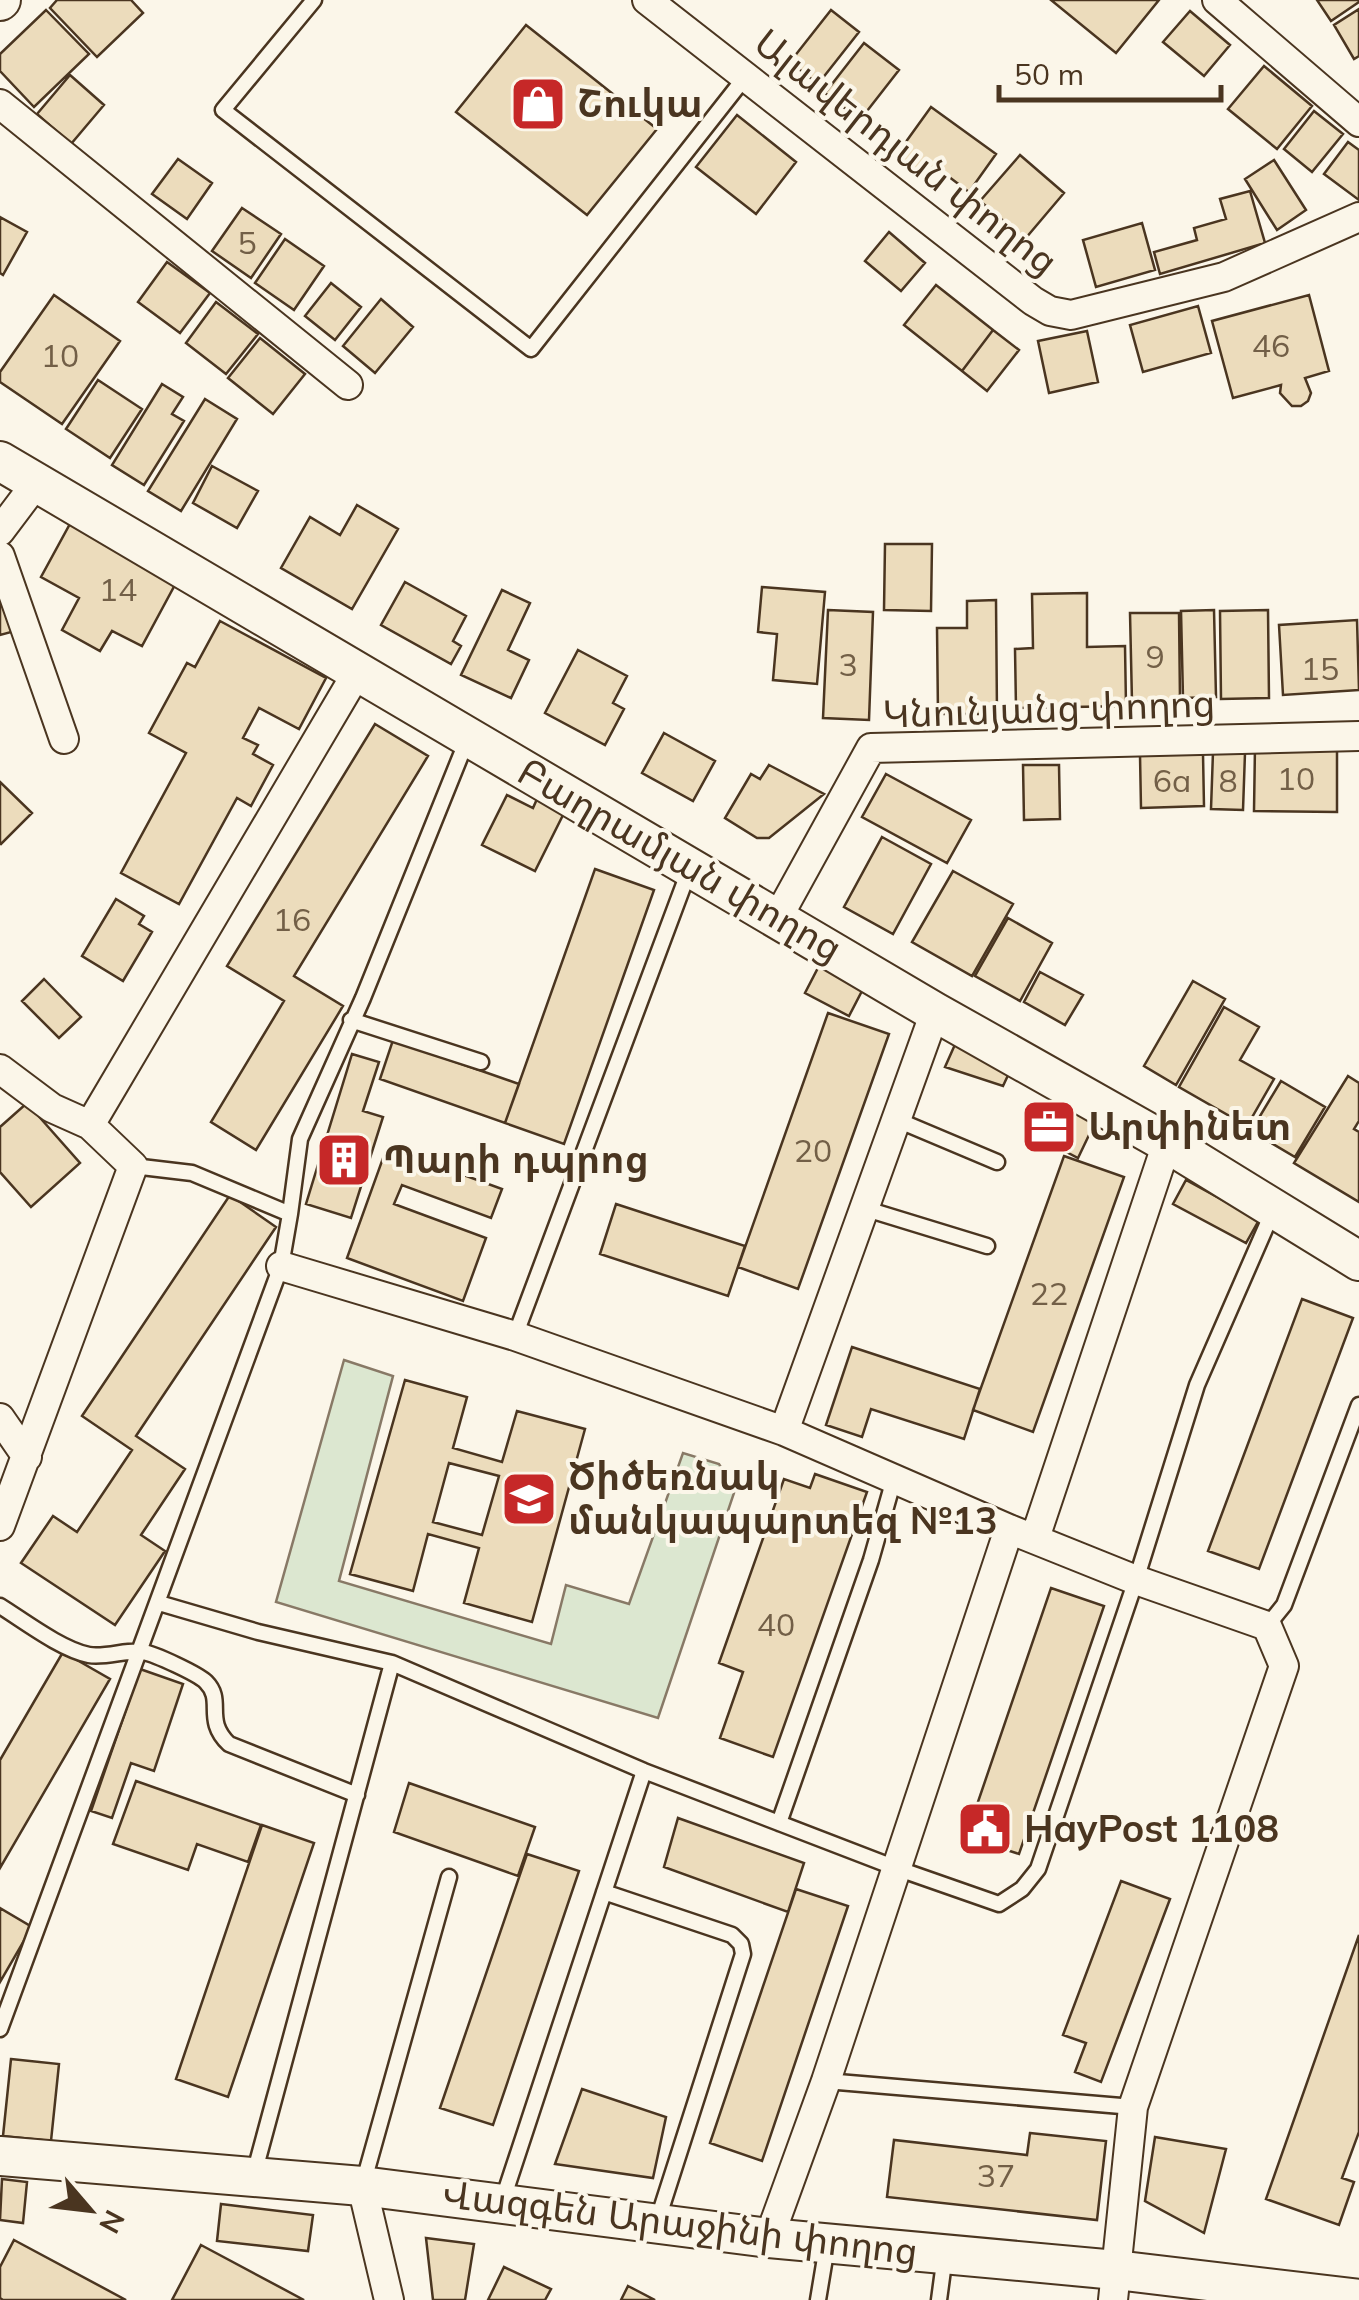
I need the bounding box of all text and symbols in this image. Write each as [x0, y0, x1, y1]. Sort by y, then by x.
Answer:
street label: Ալավերդյան փողոց [745, 18, 1068, 285]
scale bar [999, 40, 1222, 102]
text: 50 m [1014, 55, 1084, 93]
shop icon: Շուկա [508, 74, 568, 134]
place label: Շուկա [577, 79, 703, 127]
house number: 5 [237, 222, 257, 262]
house number: 46 [1252, 325, 1290, 365]
house number: 10 [41, 335, 79, 375]
house number: 14 [99, 569, 137, 609]
house number: 9 [1145, 636, 1165, 676]
house number: 3 [838, 644, 858, 684]
house number: 15 [1301, 648, 1339, 688]
street label: Կնունյանց փողոց [882, 678, 1216, 738]
street label: Բաղրամյան փողոց [510, 747, 851, 972]
house number: 10 [1277, 758, 1315, 798]
house number: 6a [1153, 760, 1191, 800]
house number: 8 [1218, 760, 1238, 800]
house number: 16 [273, 899, 311, 939]
office icon: Արփինետ [1019, 1097, 1079, 1157]
place label: Արփինետ [1088, 1102, 1291, 1150]
building icon: Պարի դպրոց [314, 1130, 374, 1190]
house number: 20 [794, 1130, 832, 1170]
place label: Պարի դպրոց [383, 1135, 649, 1183]
house number: 22 [1030, 1273, 1068, 1313]
place label: Ծիծեռնակ մանկապարտեզ №13 [568, 1452, 998, 1544]
school or university icon: Ծիծեռնակ մանկապարտեզ №13 [499, 1469, 559, 1529]
house number: 40 [757, 1604, 795, 1644]
public building icon: HayPost 1108 [955, 1799, 1015, 1859]
place label: HayPost 1108 [1024, 1804, 1279, 1852]
house number: 37 [977, 2155, 1015, 2195]
north arrow [40, 2160, 140, 2260]
street label: Վազգեն Արաջինի փողոց [439, 2169, 921, 2275]
text: N [92, 2204, 133, 2240]

